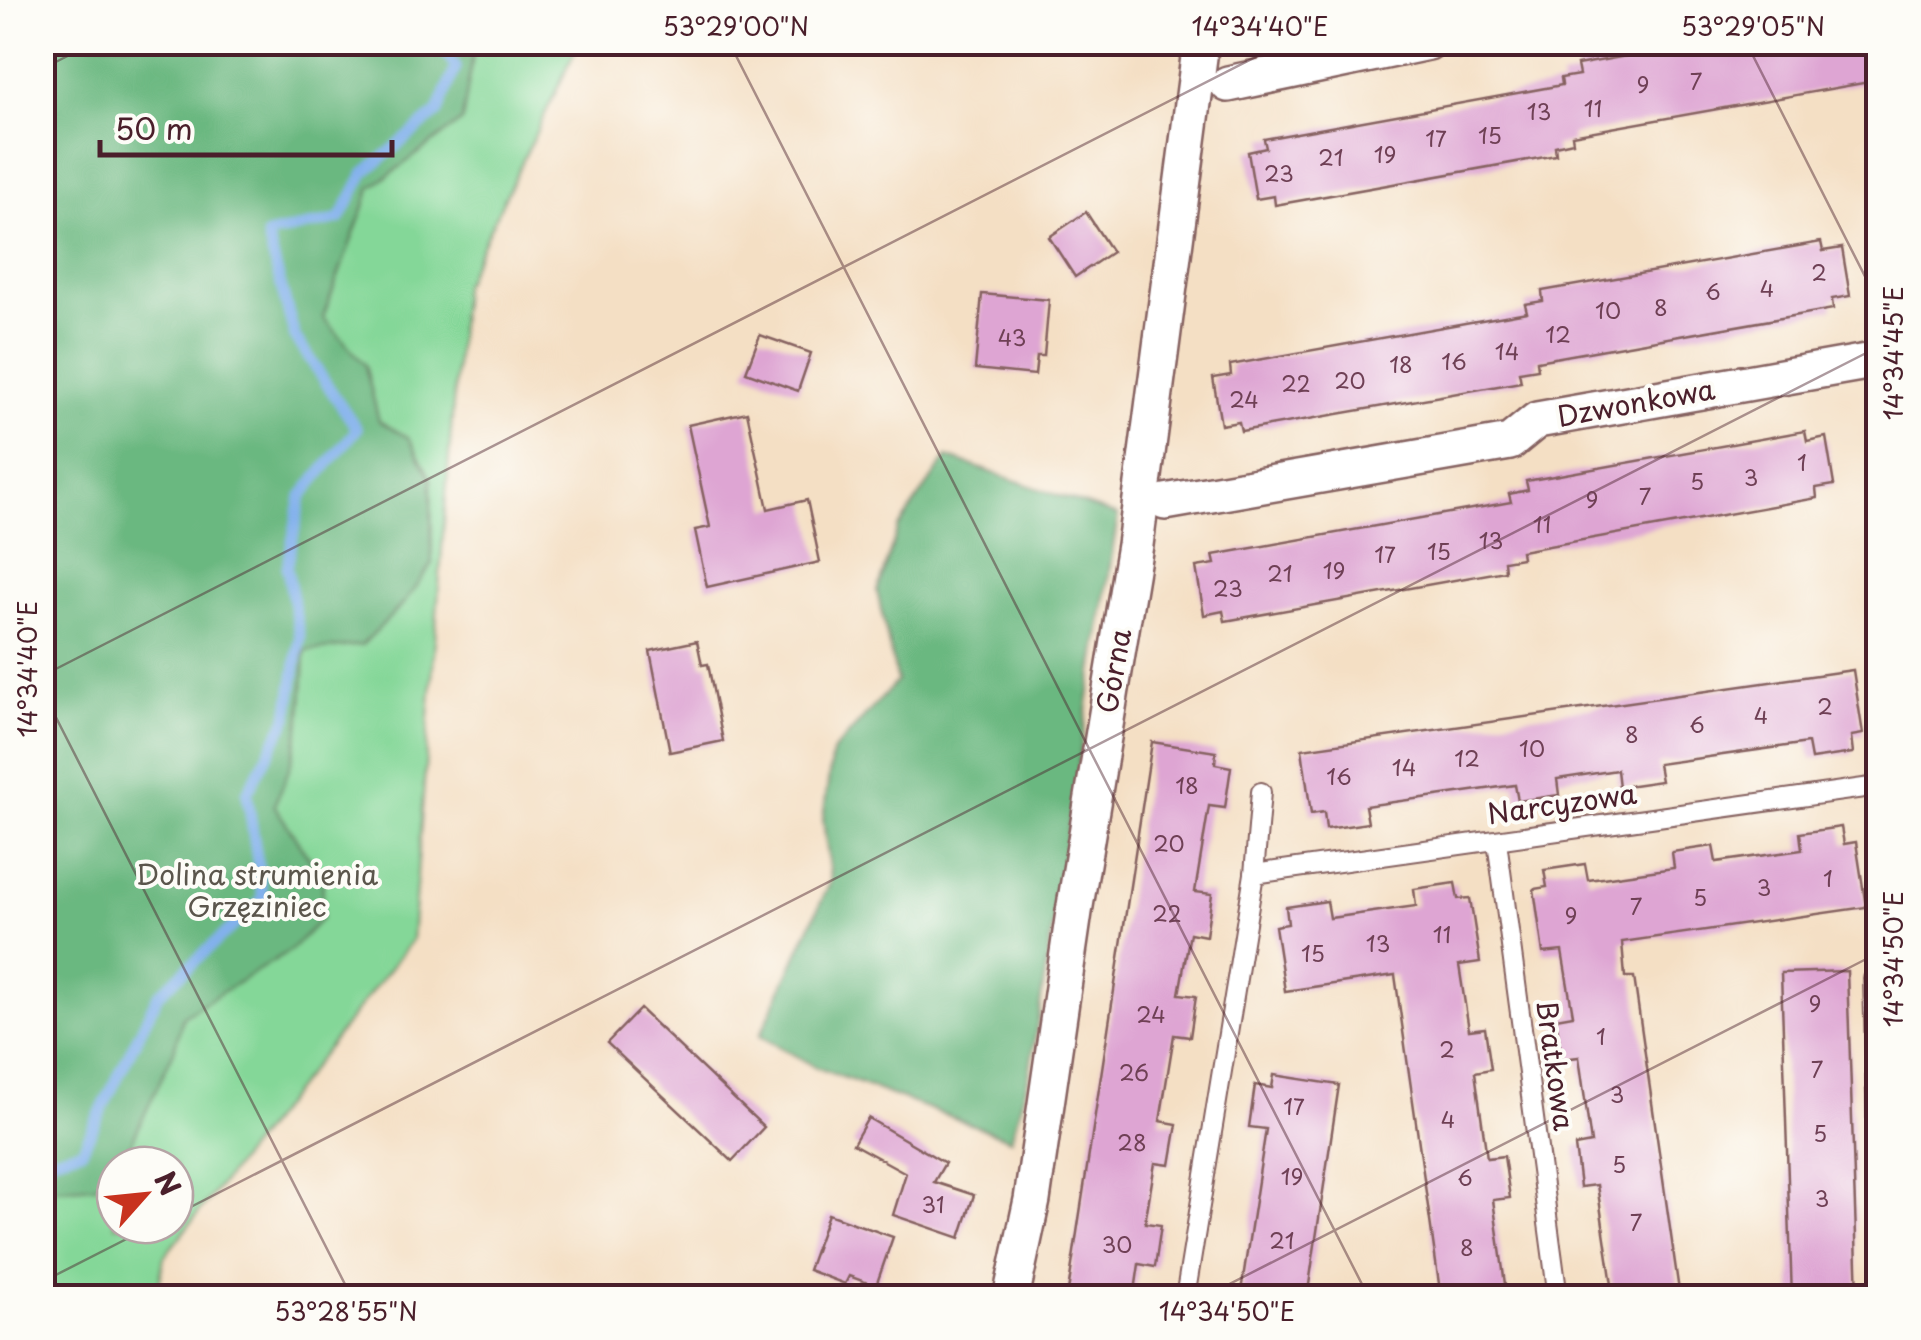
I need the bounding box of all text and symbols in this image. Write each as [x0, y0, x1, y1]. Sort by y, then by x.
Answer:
text: 53°29'00"N [663, 7, 809, 45]
text: 14°34'40"E [1192, 7, 1328, 45]
text: 53°29'05"N [1681, 7, 1825, 45]
house number: 7 [1690, 64, 1702, 97]
house number: 9 [1637, 67, 1649, 100]
house number: 11 [1584, 91, 1602, 124]
house number: 13 [1527, 94, 1551, 127]
scale bar [100, 95, 392, 157]
text: 50 m [115, 105, 193, 150]
house number: 15 [1478, 118, 1502, 151]
house number: 17 [1425, 121, 1447, 154]
house number: 19 [1374, 137, 1396, 170]
house number: 21 [1318, 140, 1344, 173]
house number: 23 [1264, 156, 1294, 189]
house number: 2 [1811, 255, 1827, 288]
house number: 4 [1760, 271, 1774, 304]
house number: 6 [1705, 274, 1721, 307]
text: 14°34'45"E [1874, 286, 1912, 420]
house number: 8 [1654, 290, 1668, 323]
house number: 10 [1595, 293, 1621, 326]
house number: 12 [1545, 317, 1571, 350]
house number: 43 [998, 320, 1026, 353]
house number: 14 [1495, 334, 1519, 367]
house number: 16 [1441, 344, 1467, 377]
house number: 18 [1389, 347, 1413, 380]
house number: 20 [1334, 363, 1366, 396]
house number: 22 [1281, 366, 1311, 399]
street label: Dzwonkowa [1553, 366, 1719, 437]
house number: 24 [1229, 382, 1259, 415]
house number: 1 [1797, 445, 1807, 478]
house number: 3 [1744, 460, 1758, 493]
house number: 5 [1690, 464, 1704, 497]
house number: 7 [1639, 479, 1651, 512]
house number: 9 [1586, 482, 1598, 515]
house number: 11 [1533, 507, 1551, 540]
house number: 13 [1479, 523, 1503, 556]
house number: 15 [1427, 534, 1451, 567]
house number: 17 [1374, 537, 1396, 570]
house number: 19 [1323, 553, 1345, 586]
house number: 21 [1267, 556, 1293, 589]
house number: 23 [1213, 571, 1243, 604]
text: 14°34'40"E [8, 601, 46, 737]
street label: Górna [1084, 625, 1141, 716]
house number: 2 [1817, 689, 1833, 722]
house number: 4 [1754, 698, 1768, 731]
house number: 6 [1689, 707, 1705, 740]
house number: 8 [1625, 717, 1639, 750]
house number: 10 [1519, 731, 1545, 764]
house number: 12 [1454, 741, 1480, 774]
house number: 14 [1392, 750, 1416, 783]
house number: 16 [1326, 759, 1352, 792]
house number: 18 [1175, 768, 1199, 801]
street label: Narcyzowa [1484, 771, 1640, 834]
house number: 20 [1153, 826, 1185, 859]
park label: Dolina strumienia Grzęziniec [136, 852, 379, 927]
house number: 1 [1823, 861, 1833, 894]
house number: 3 [1757, 870, 1771, 903]
house number: 5 [1693, 880, 1707, 913]
house number: 7 [1630, 889, 1642, 922]
text: 14°34'50"E [1874, 891, 1912, 1027]
house number: 22 [1152, 896, 1182, 929]
house number: 9 [1565, 898, 1577, 931]
house number: 11 [1433, 917, 1451, 950]
house number: 13 [1366, 926, 1390, 959]
house number: 15 [1301, 936, 1325, 969]
house number: 9 [1809, 986, 1821, 1019]
house number: 24 [1136, 997, 1166, 1030]
street label: Bratkowa [1526, 997, 1587, 1134]
house number: 1 [1596, 1019, 1606, 1052]
house number: 2 [1439, 1032, 1455, 1065]
house number: 7 [1811, 1052, 1823, 1085]
house number: 26 [1119, 1055, 1149, 1088]
house number: 3 [1610, 1077, 1624, 1110]
house number: 17 [1283, 1089, 1305, 1122]
house number: 4 [1441, 1102, 1455, 1135]
house number: 5 [1813, 1116, 1827, 1149]
house number: 28 [1117, 1125, 1147, 1158]
north arrow [95, 1145, 195, 1245]
house number: 5 [1612, 1147, 1626, 1180]
house number: 19 [1281, 1159, 1303, 1192]
house number: 6 [1457, 1160, 1473, 1193]
text: N [144, 1163, 193, 1203]
house number: 3 [1815, 1181, 1829, 1214]
house number: 31 [921, 1187, 945, 1220]
house number: 7 [1630, 1205, 1642, 1238]
house number: 21 [1269, 1223, 1295, 1256]
house number: 30 [1102, 1227, 1132, 1260]
house number: 8 [1460, 1230, 1474, 1263]
text: 53°28'55"N [274, 1292, 418, 1330]
text: 14°34'50"E [1159, 1292, 1295, 1330]

